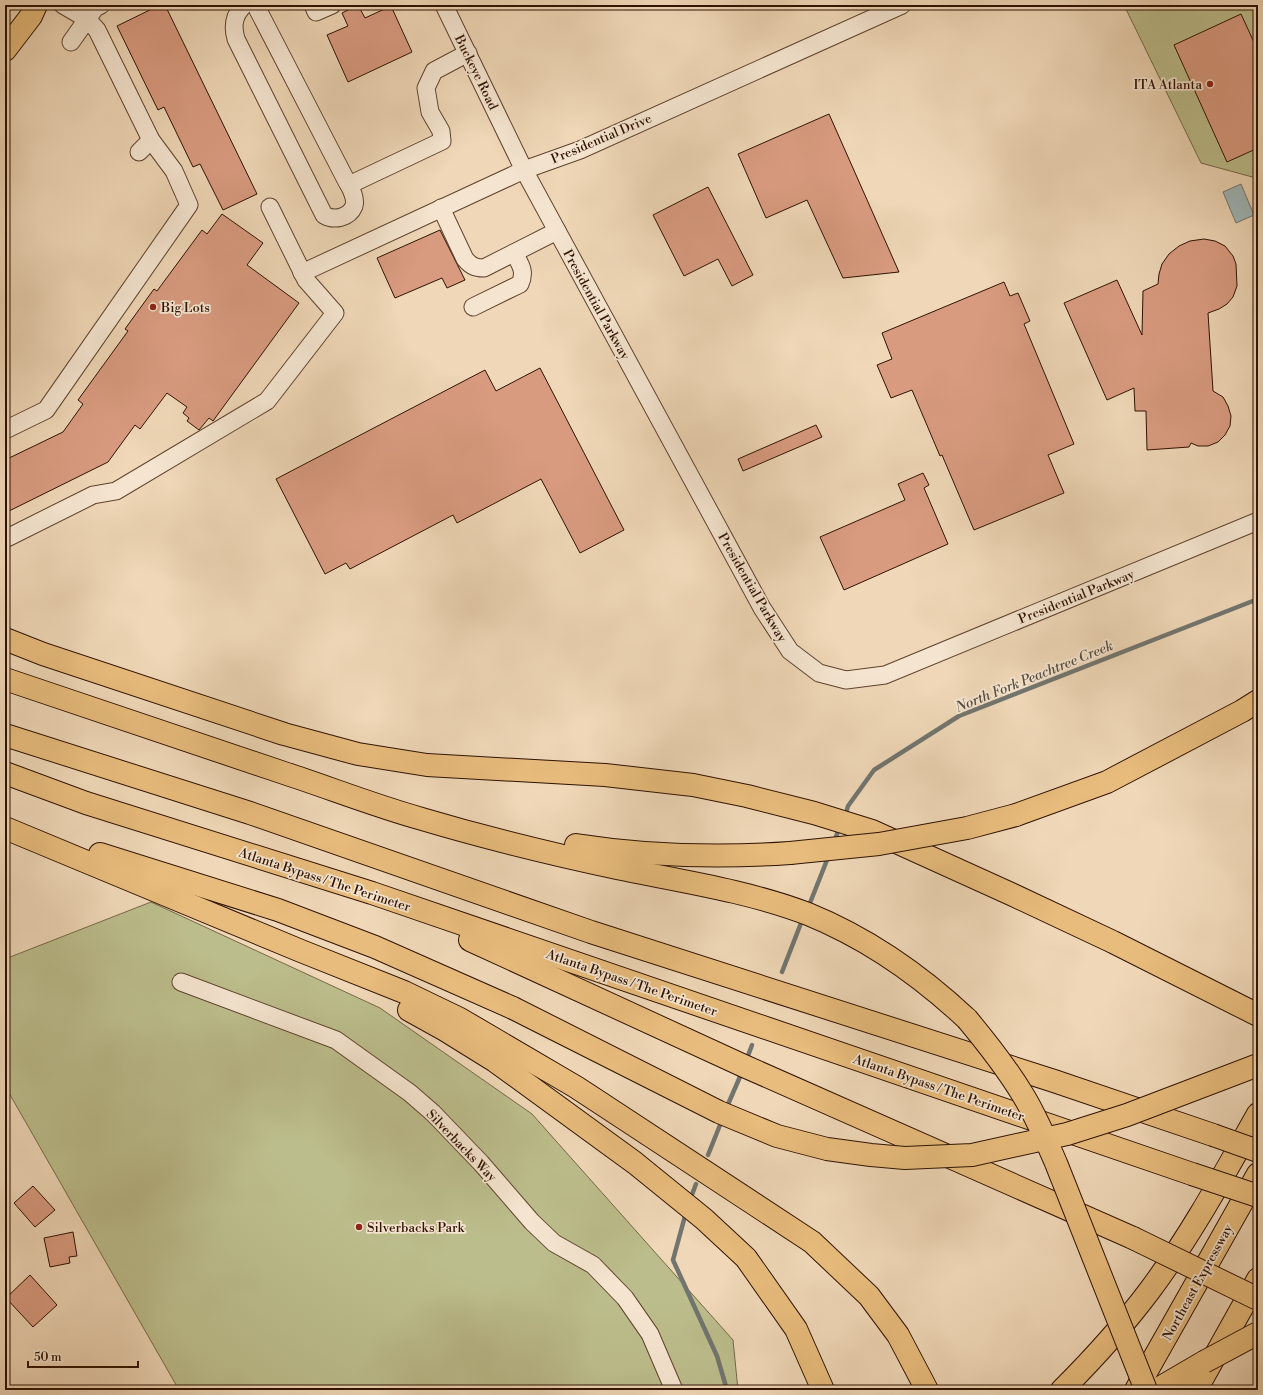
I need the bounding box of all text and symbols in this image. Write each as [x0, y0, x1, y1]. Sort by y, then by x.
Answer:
street label: Buckeye Road [451, 31, 501, 113]
place label: ITA Atlanta [1133, 77, 1202, 93]
marker: ITA Atlanta [1205, 79, 1215, 89]
street label: Presidential Drive [549, 110, 655, 167]
street label: Presidential Parkway [559, 247, 633, 363]
place label: Big Lots [160, 300, 210, 316]
marker: Big Lots [148, 302, 158, 312]
street label: Presidential Parkway [714, 530, 790, 646]
street label: Presidential Parkway [1016, 566, 1137, 627]
water label: North Fork Peachtree Creek [952, 637, 1116, 717]
street label: Atlanta Bypass / The Perimeter [236, 844, 413, 915]
street label: Atlanta Bypass / The Perimeter [543, 946, 720, 1020]
street label: Atlanta Bypass / The Perimeter [850, 1051, 1027, 1125]
street label: Silverbacks Way [423, 1106, 500, 1186]
place label: Silverbacks Park [367, 1220, 466, 1236]
street label: Northeast Expressway [1159, 1221, 1237, 1343]
marker: Silverbacks Park [354, 1222, 364, 1232]
scale bar [28, 1343, 138, 1369]
text: 50 m [34, 1350, 62, 1365]

